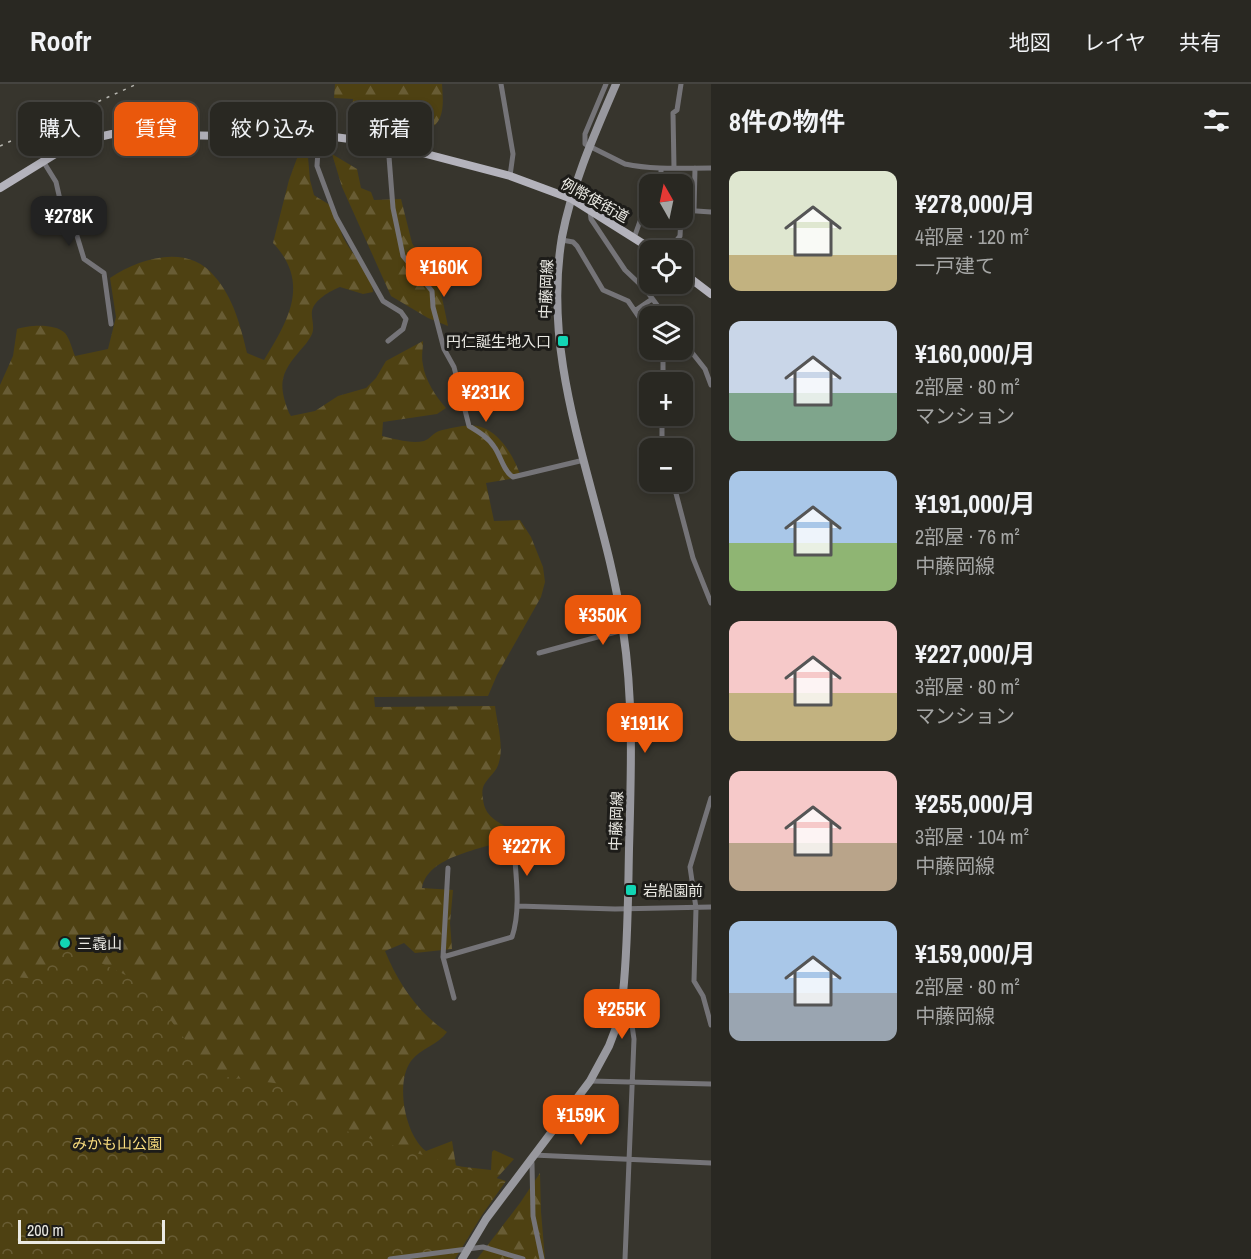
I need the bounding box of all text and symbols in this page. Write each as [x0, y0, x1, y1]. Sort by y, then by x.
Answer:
text: Roofr [30, 22, 91, 60]
text: 地図 [1009, 28, 1051, 57]
text: レイヤ [1084, 28, 1146, 57]
text: 共有 [1179, 28, 1221, 57]
chip: 購入 [18, 102, 102, 156]
chip: 賃貸 [114, 102, 198, 156]
chip: 絞り込み [210, 102, 336, 156]
chip: 新着 [348, 102, 432, 156]
text: 8件の物件 [729, 104, 845, 139]
icon: filters [1200, 104, 1233, 137]
street label: 例幣使街道 [557, 173, 633, 227]
north arrow [639, 174, 693, 228]
map controls [639, 174, 693, 492]
text: ¥278,000/月 [915, 186, 1036, 221]
icon: home [777, 195, 849, 267]
pin: ¥278K [27, 196, 111, 247]
text: ¥278K [45, 202, 93, 229]
text: 4部屋 · 120 m² [915, 223, 1029, 250]
button: locate [639, 240, 693, 294]
pin: ¥160K [402, 247, 486, 298]
text: 一戸建て [915, 252, 995, 279]
text: ¥160K [420, 253, 468, 280]
street label: 中藤岡線 [534, 259, 558, 319]
button: layers [639, 306, 693, 360]
place label: 円仁誕生地入口 [446, 331, 551, 352]
marker: 円仁誕生地入口 [556, 334, 570, 348]
text: ¥160,000/月 [915, 336, 1036, 371]
icon: home [777, 345, 849, 417]
pin: ¥231K [444, 372, 528, 423]
button: + [639, 372, 693, 426]
text: 2部屋 · 80 m² [915, 373, 1020, 400]
text: ¥231K [462, 378, 510, 405]
text: マンション [915, 402, 1015, 429]
button: − [639, 438, 693, 492]
text: ¥191,000/月 [915, 486, 1036, 521]
icon: home [777, 495, 849, 567]
text: 2部屋 · 76 m² [915, 523, 1020, 550]
text: 中藤岡線 [915, 552, 995, 579]
pin: ¥350K [561, 595, 645, 646]
text: ¥350K [579, 601, 627, 628]
text: ¥227,000/月 [915, 636, 1036, 671]
icon: home [777, 645, 849, 717]
text: 3部屋 · 80 m² [915, 673, 1020, 700]
text: マンション [915, 702, 1015, 729]
pin: ¥191K [603, 703, 687, 754]
text: ¥191K [621, 709, 669, 736]
text: ¥255,000/月 [915, 786, 1036, 821]
street label: 中藤岡線 [604, 791, 628, 851]
icon: home [777, 795, 849, 867]
text: 3部屋 · 104 m² [915, 823, 1029, 850]
pin: ¥227K [485, 826, 569, 877]
text: ¥227K [503, 832, 551, 859]
text: 中藤岡線 [915, 852, 995, 879]
place label: 岩船園前 [643, 880, 703, 901]
marker: 岩船園前 [624, 883, 638, 897]
place label: 三毳山 [77, 933, 122, 954]
marker: 三毳山 [58, 936, 72, 950]
text: ¥159,000/月 [915, 936, 1036, 971]
icon: home [777, 945, 849, 1017]
text: 2部屋 · 80 m² [915, 973, 1020, 1000]
pin: ¥255K [580, 989, 664, 1040]
text: ¥255K [598, 995, 646, 1022]
text: 中藤岡線 [915, 1002, 995, 1029]
pin: ¥159K [539, 1095, 623, 1146]
text: ¥159K [557, 1101, 605, 1128]
park label: みかも山公園 [72, 1133, 162, 1154]
scale bar [18, 1217, 165, 1244]
text: 200 m [27, 1219, 63, 1241]

